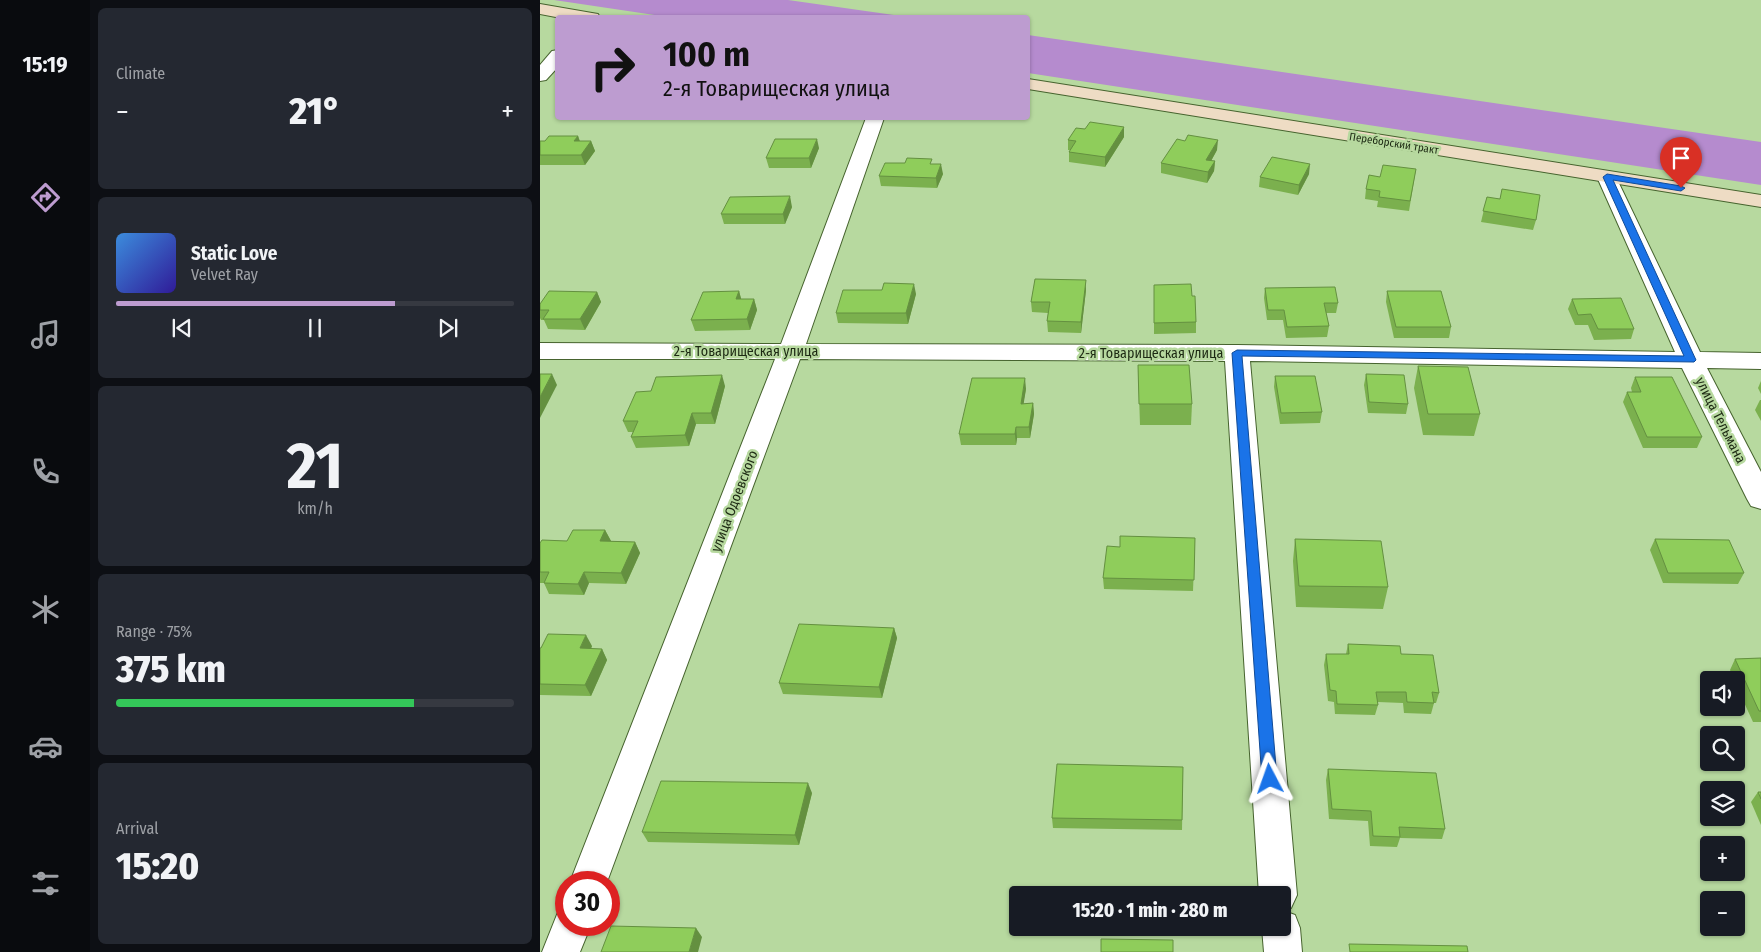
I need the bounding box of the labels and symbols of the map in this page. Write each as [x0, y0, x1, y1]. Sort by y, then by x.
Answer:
street label: Переборский тракт [1348, 130, 1440, 157]
pin [1660, 137, 1702, 188]
street label: 2-я Товарищеская улица [674, 343, 818, 360]
street label: 2-я Товарищеская улица [1079, 345, 1223, 362]
street label: улица Тельмана [1692, 374, 1750, 466]
street label: улица Одоевского [707, 448, 762, 554]
position arrow [1243, 752, 1295, 804]
speed limit sign: 30 [555, 871, 620, 936]

